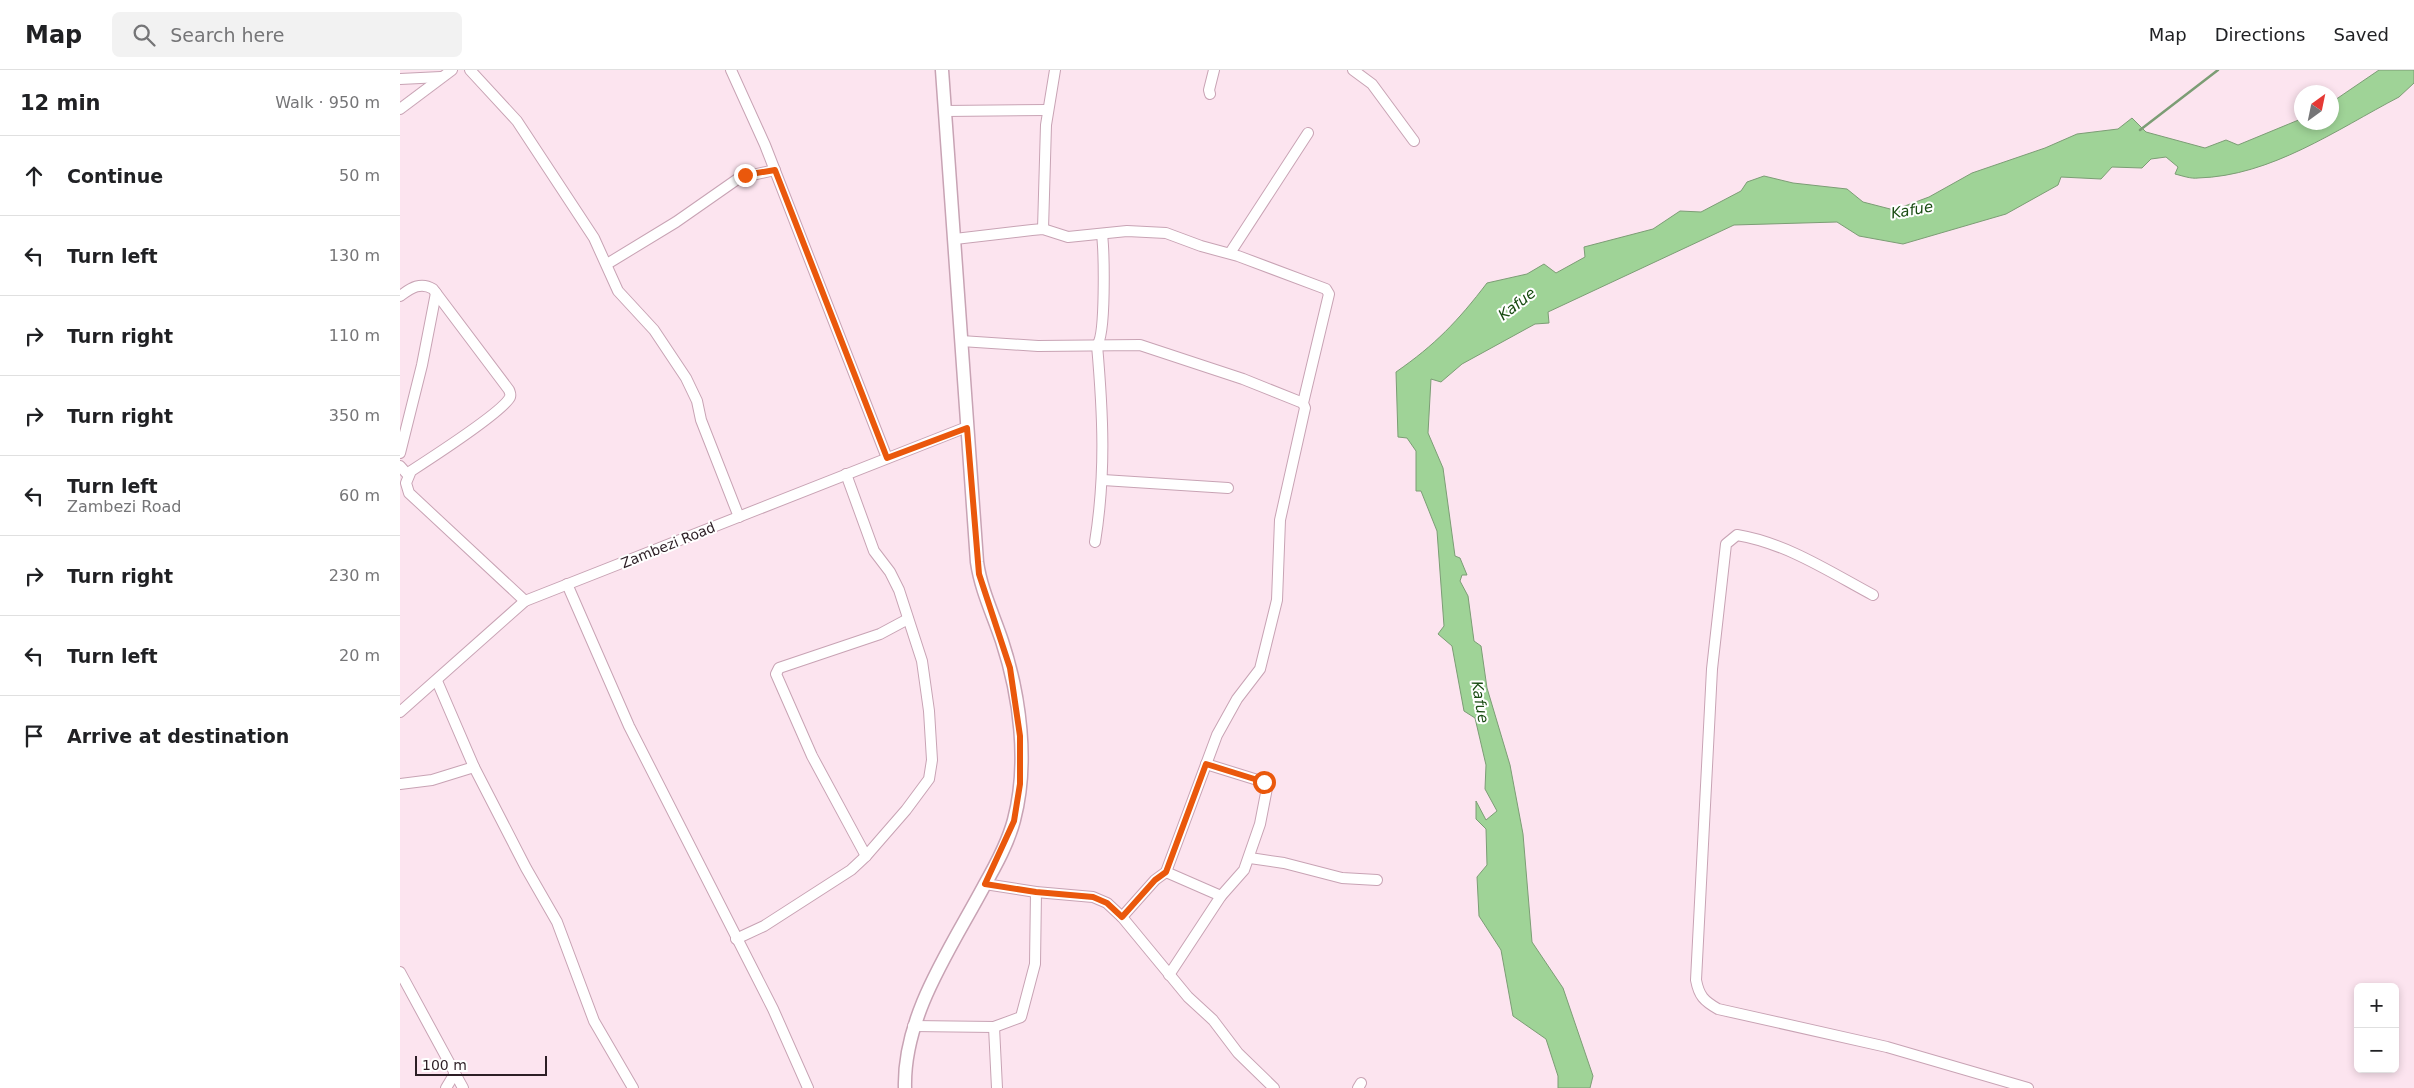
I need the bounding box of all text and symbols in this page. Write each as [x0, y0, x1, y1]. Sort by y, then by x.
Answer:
search box [112, 12, 462, 57]
text: Map [25, 21, 82, 49]
icon: search [130, 21, 158, 49]
text: Search here [170, 24, 284, 46]
text: Map [2149, 24, 2187, 45]
text: Directions [2215, 24, 2305, 45]
text: Saved [2333, 24, 2389, 45]
north arrow [2294, 85, 2339, 130]
text: 12 min [20, 91, 101, 115]
text: Walk · 950 m [275, 93, 380, 112]
icon: ahead [20, 162, 48, 190]
route end [734, 164, 757, 187]
text: Continue [67, 165, 163, 187]
text: 50 m [339, 166, 380, 185]
water label: Kafue [1890, 197, 1934, 223]
icon: left [20, 242, 48, 270]
text: Turn left [67, 245, 158, 267]
text: 130 m [329, 246, 380, 265]
water label: Kafue [1495, 284, 1539, 324]
icon: right [20, 322, 48, 350]
text: Turn right [67, 325, 173, 347]
text: 110 m [329, 326, 380, 345]
icon: right [20, 402, 48, 430]
text: Turn right [67, 405, 173, 427]
text: 350 m [329, 406, 380, 425]
text: Turn left [67, 475, 158, 497]
icon: left [20, 482, 48, 510]
text: 60 m [339, 486, 380, 505]
text: Zambezi Road [67, 497, 181, 516]
street label: Zambezi Road [619, 519, 717, 571]
icon: right [20, 562, 48, 590]
text: Turn right [67, 565, 173, 587]
text: 230 m [329, 566, 380, 585]
icon: left [20, 642, 48, 670]
text: Turn left [67, 645, 158, 667]
text: 20 m [339, 646, 380, 665]
water label: Kafue [1467, 680, 1493, 724]
icon: arrive [20, 722, 48, 750]
text: Arrive at destination [67, 725, 289, 747]
route start [1253, 771, 1276, 794]
map controls [2354, 983, 2399, 1073]
button: + [2354, 983, 2399, 1028]
button: − [2354, 1028, 2399, 1073]
scale bar [415, 1053, 548, 1076]
text: 100 m [422, 1057, 467, 1073]

